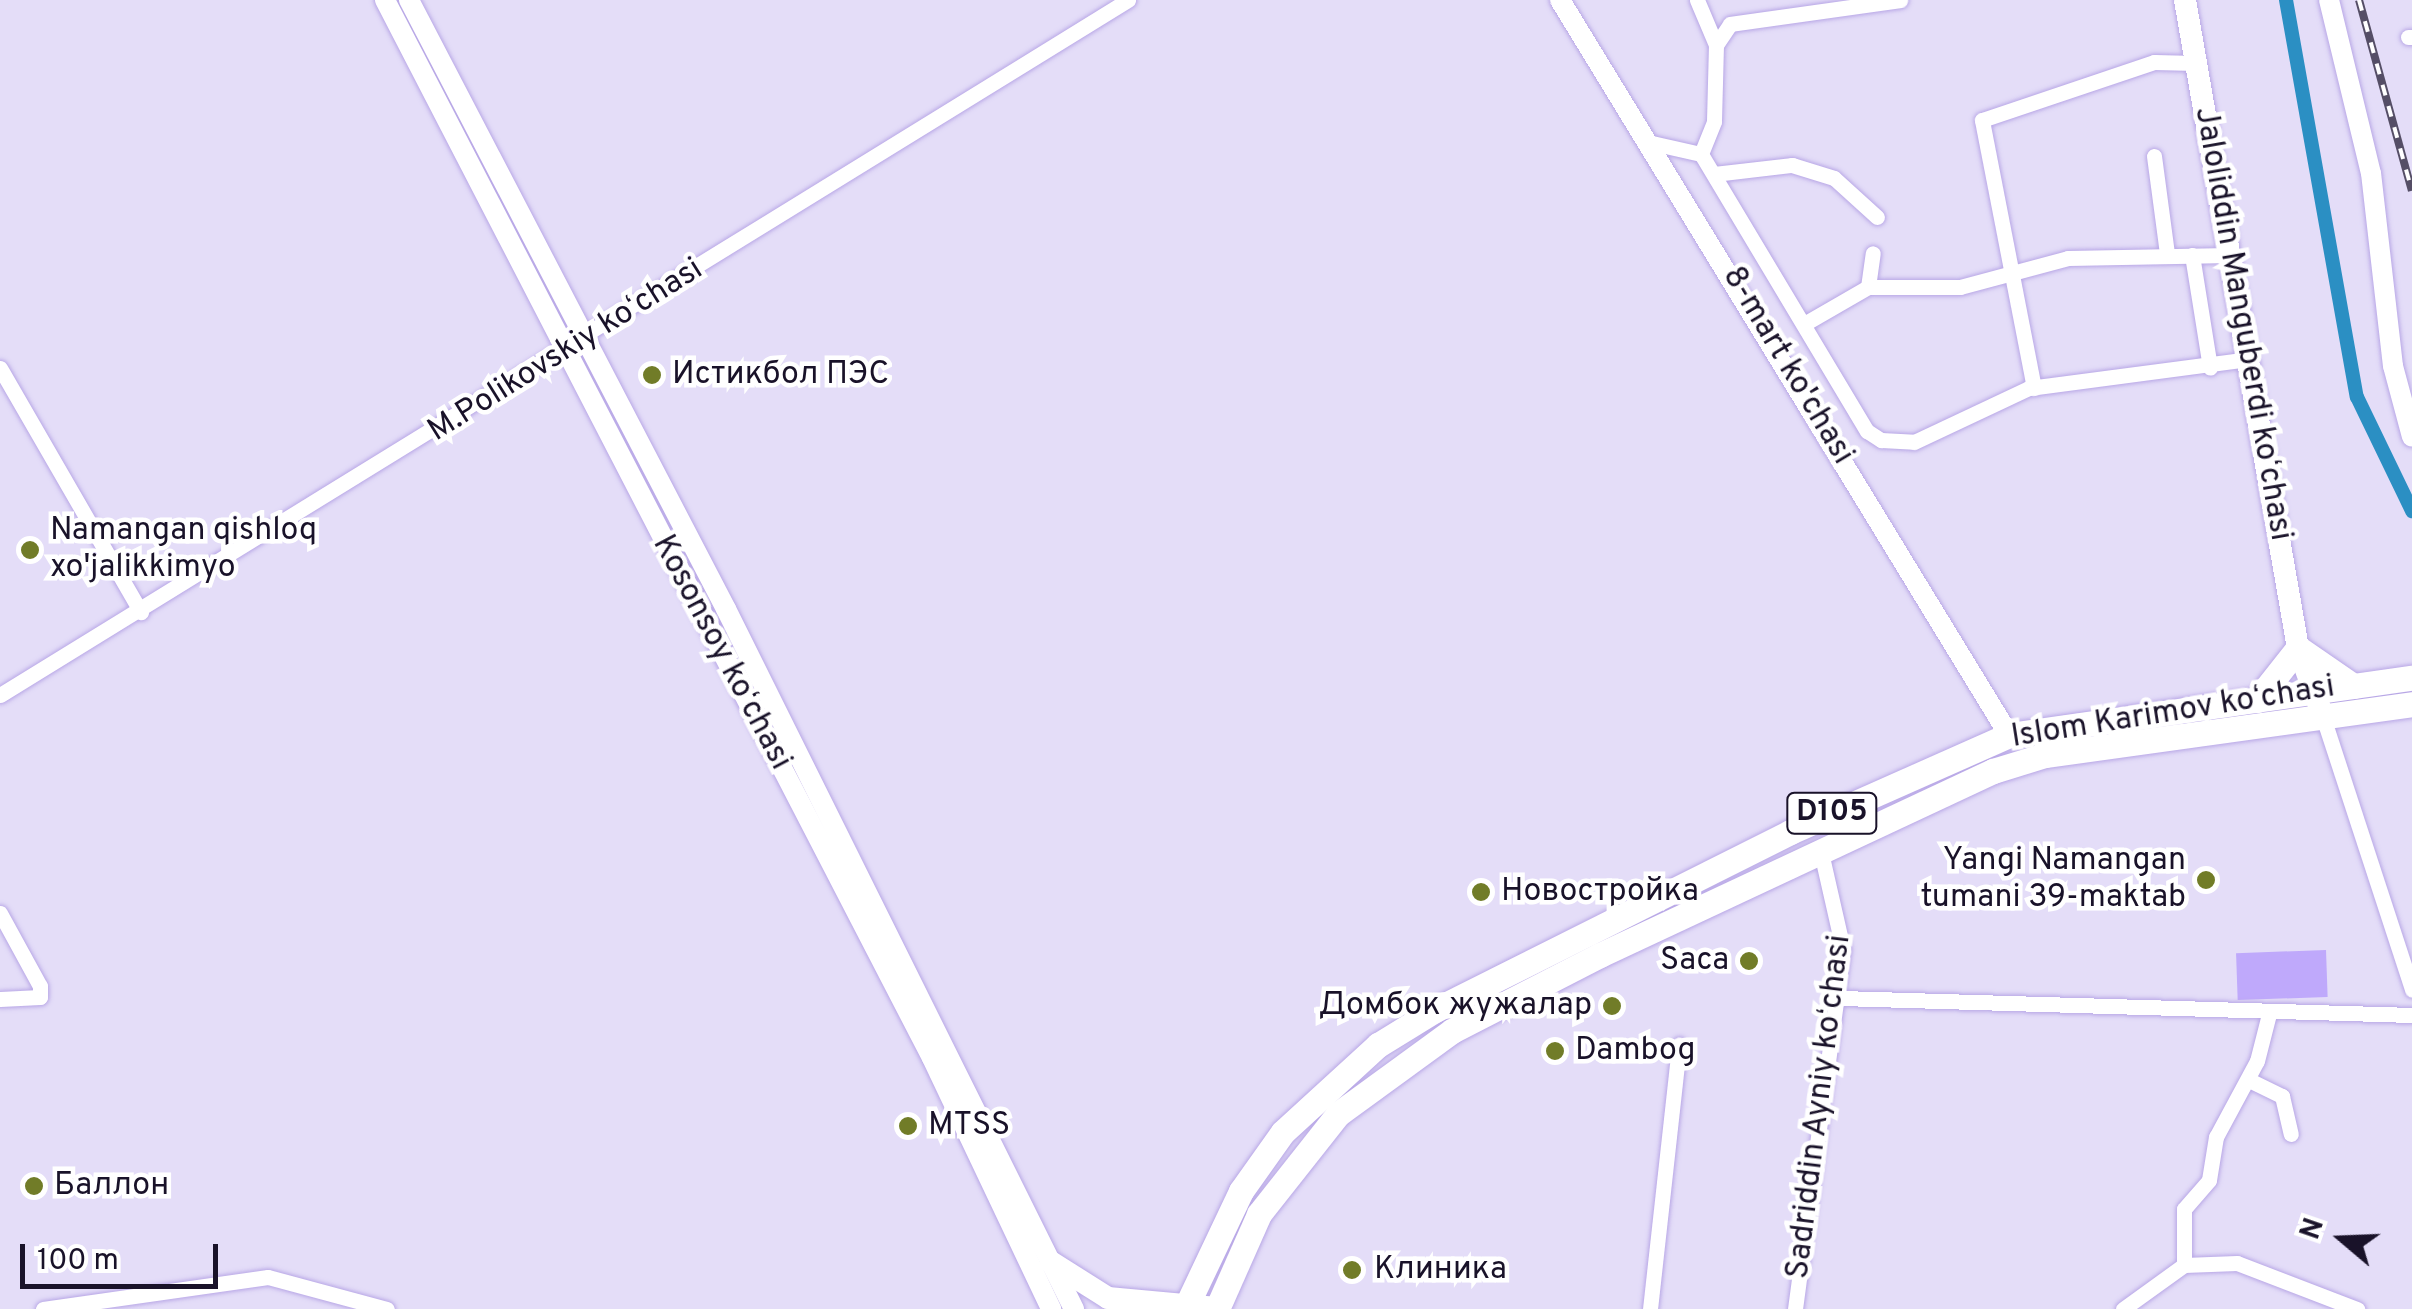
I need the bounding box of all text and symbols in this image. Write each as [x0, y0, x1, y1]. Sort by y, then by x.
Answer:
street label: Jaloliddin Manguberdi koʻchasi [2185, 104, 2299, 544]
street label: M.Polikovskiy koʻchasi [422, 251, 710, 451]
street label: 8-mart ko'chasi [1713, 260, 1861, 472]
place label: Истикбол ПЭС [672, 356, 889, 394]
marker: Истикбол ПЭС [641, 364, 663, 386]
place label: Namangan qishloq xo'jalikkimyo [50, 513, 317, 588]
street label: Kosonsoy koʻchasi [643, 529, 799, 777]
marker: Namangan qishloq xo'jalikkimyo [19, 539, 41, 561]
street label: Islom Karimov koʻchasi [2009, 668, 2337, 758]
road number: D105 [1784, 788, 1880, 838]
place label: Yangi Namangan tumani 39-maktab [1921, 843, 2186, 918]
marker: Yangi Namangan tumani 39-maktab [2195, 869, 2217, 891]
place label: Новостройка [1501, 873, 1699, 911]
marker: Новостройка [1470, 881, 1492, 903]
street label: Sadriddin Ayniy koʻchasi [1780, 932, 1860, 1282]
place label: Saca [1660, 942, 1729, 980]
marker: Saca [1738, 950, 1760, 972]
place label: Домбок жужалар [1319, 987, 1592, 1025]
marker: Домбок жужалар [1601, 995, 1623, 1017]
place label: Dambog [1575, 1032, 1695, 1070]
marker: Dambog [1544, 1040, 1566, 1062]
place label: MTSS [928, 1107, 1010, 1145]
marker: MTSS [897, 1115, 919, 1137]
place label: Баллон [54, 1167, 169, 1205]
marker: Баллон [23, 1175, 45, 1197]
north arrow [2292, 1189, 2392, 1289]
text: N [2293, 1214, 2334, 1245]
scale bar [25, 1224, 222, 1286]
text: 100 m [37, 1243, 119, 1280]
place label: Клиника [1374, 1251, 1507, 1289]
marker: Клиника [1339, 1257, 1365, 1283]

